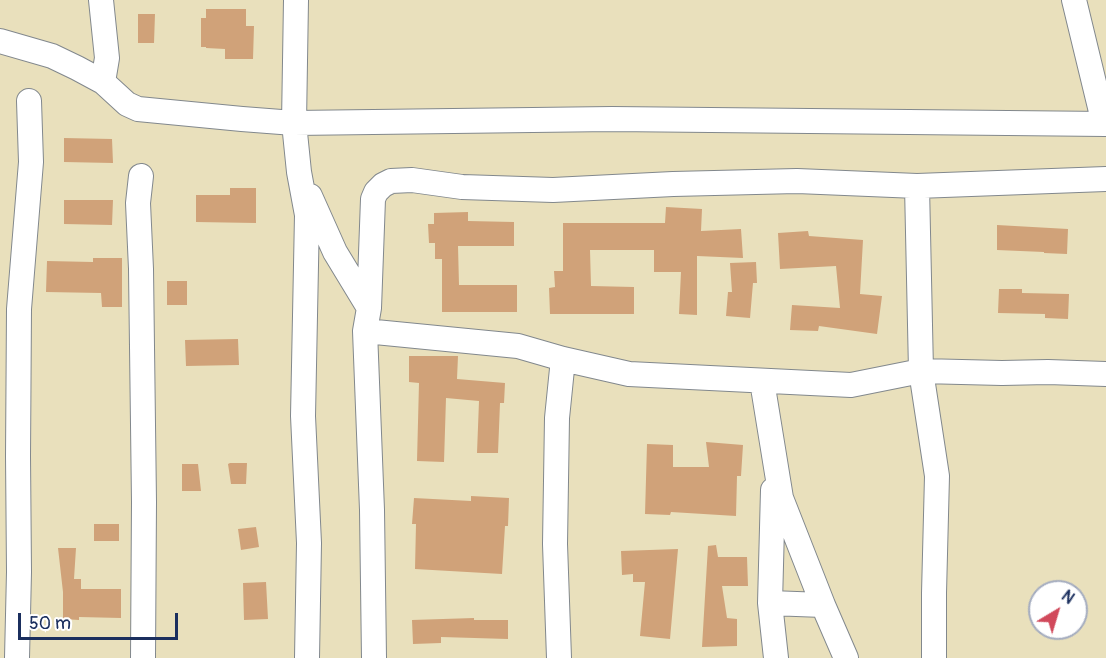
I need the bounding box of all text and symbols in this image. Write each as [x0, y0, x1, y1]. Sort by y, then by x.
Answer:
north arrow [1028, 580, 1088, 640]
text: N [1057, 586, 1078, 609]
scale bar [21, 601, 182, 639]
text: 50 m [29, 612, 71, 635]

